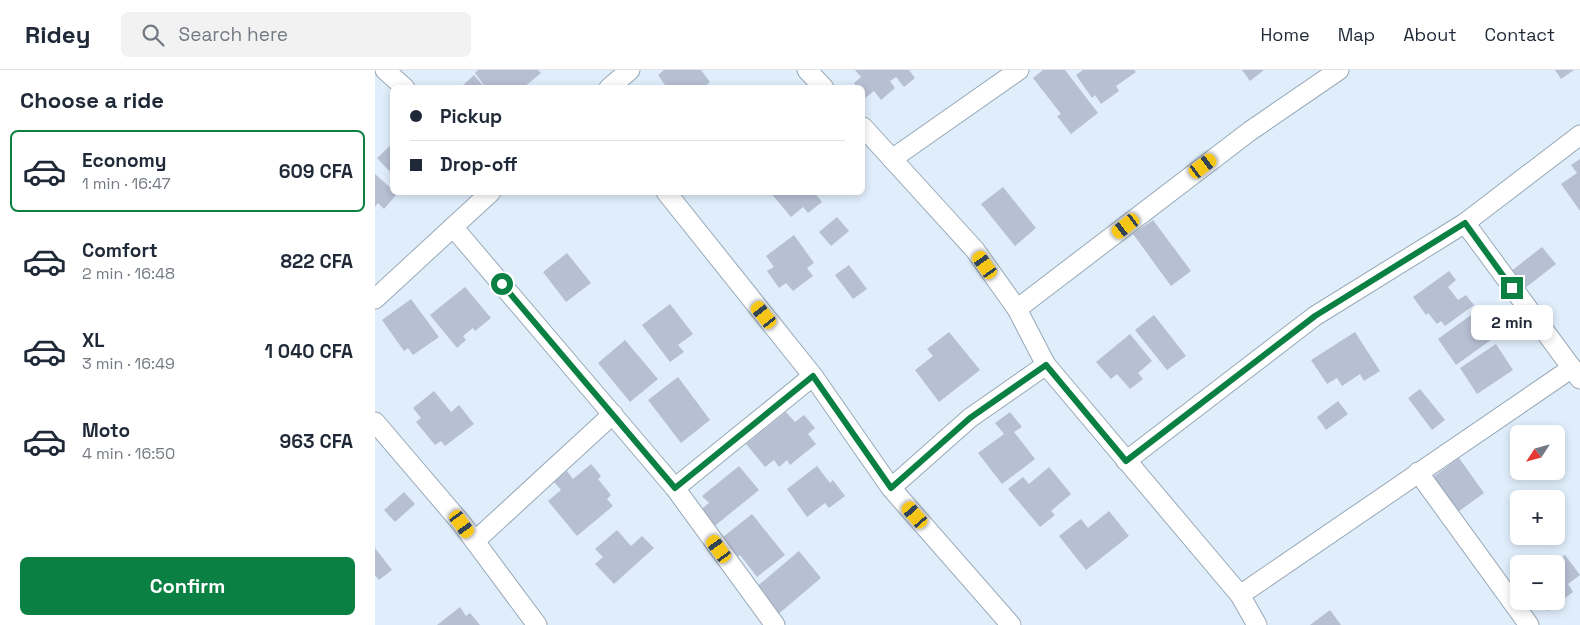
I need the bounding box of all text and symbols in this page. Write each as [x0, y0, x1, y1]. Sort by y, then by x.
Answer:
search box [121, 12, 471, 57]
text: Ridey [25, 19, 91, 50]
icon: search [139, 21, 167, 49]
text: Search here [179, 22, 288, 47]
text: Home [1261, 23, 1310, 46]
text: Map [1338, 23, 1375, 46]
text: About [1403, 23, 1457, 46]
text: Contact [1485, 23, 1555, 46]
text: Choose a ride [20, 86, 164, 114]
text: Pickup [440, 104, 502, 129]
text: Economy [82, 148, 166, 173]
icon: car [22, 149, 67, 194]
car [1186, 151, 1219, 181]
text: Drop-off [440, 152, 518, 177]
text: 609 CFA [279, 159, 353, 184]
text: 1 min · 16:47 [82, 173, 171, 194]
car [1109, 211, 1142, 241]
text: Comfort [82, 238, 158, 263]
icon: car [22, 239, 67, 284]
car [970, 248, 999, 282]
text: 822 CFA [281, 249, 353, 274]
text: 2 min · 16:48 [82, 263, 175, 284]
route start [491, 273, 513, 295]
route end [1501, 277, 1523, 299]
car [748, 299, 779, 331]
callout: 2 min [1471, 306, 1553, 340]
text: 2 min [1491, 312, 1533, 333]
text: XL [82, 328, 105, 353]
icon: car [22, 329, 67, 374]
text: 1 040 CFA [264, 339, 353, 364]
text: 3 min · 16:49 [82, 353, 175, 374]
text: Moto [82, 418, 130, 443]
icon: car [22, 419, 67, 464]
north arrow [1510, 425, 1565, 480]
map controls [1510, 425, 1565, 610]
text: 963 CFA [280, 429, 353, 454]
text: 4 min · 16:50 [82, 443, 175, 464]
button: + [1510, 490, 1565, 545]
car [899, 499, 930, 531]
car [447, 507, 476, 541]
car [704, 532, 733, 566]
button: − [1510, 555, 1565, 610]
button: Confirm [20, 557, 355, 615]

